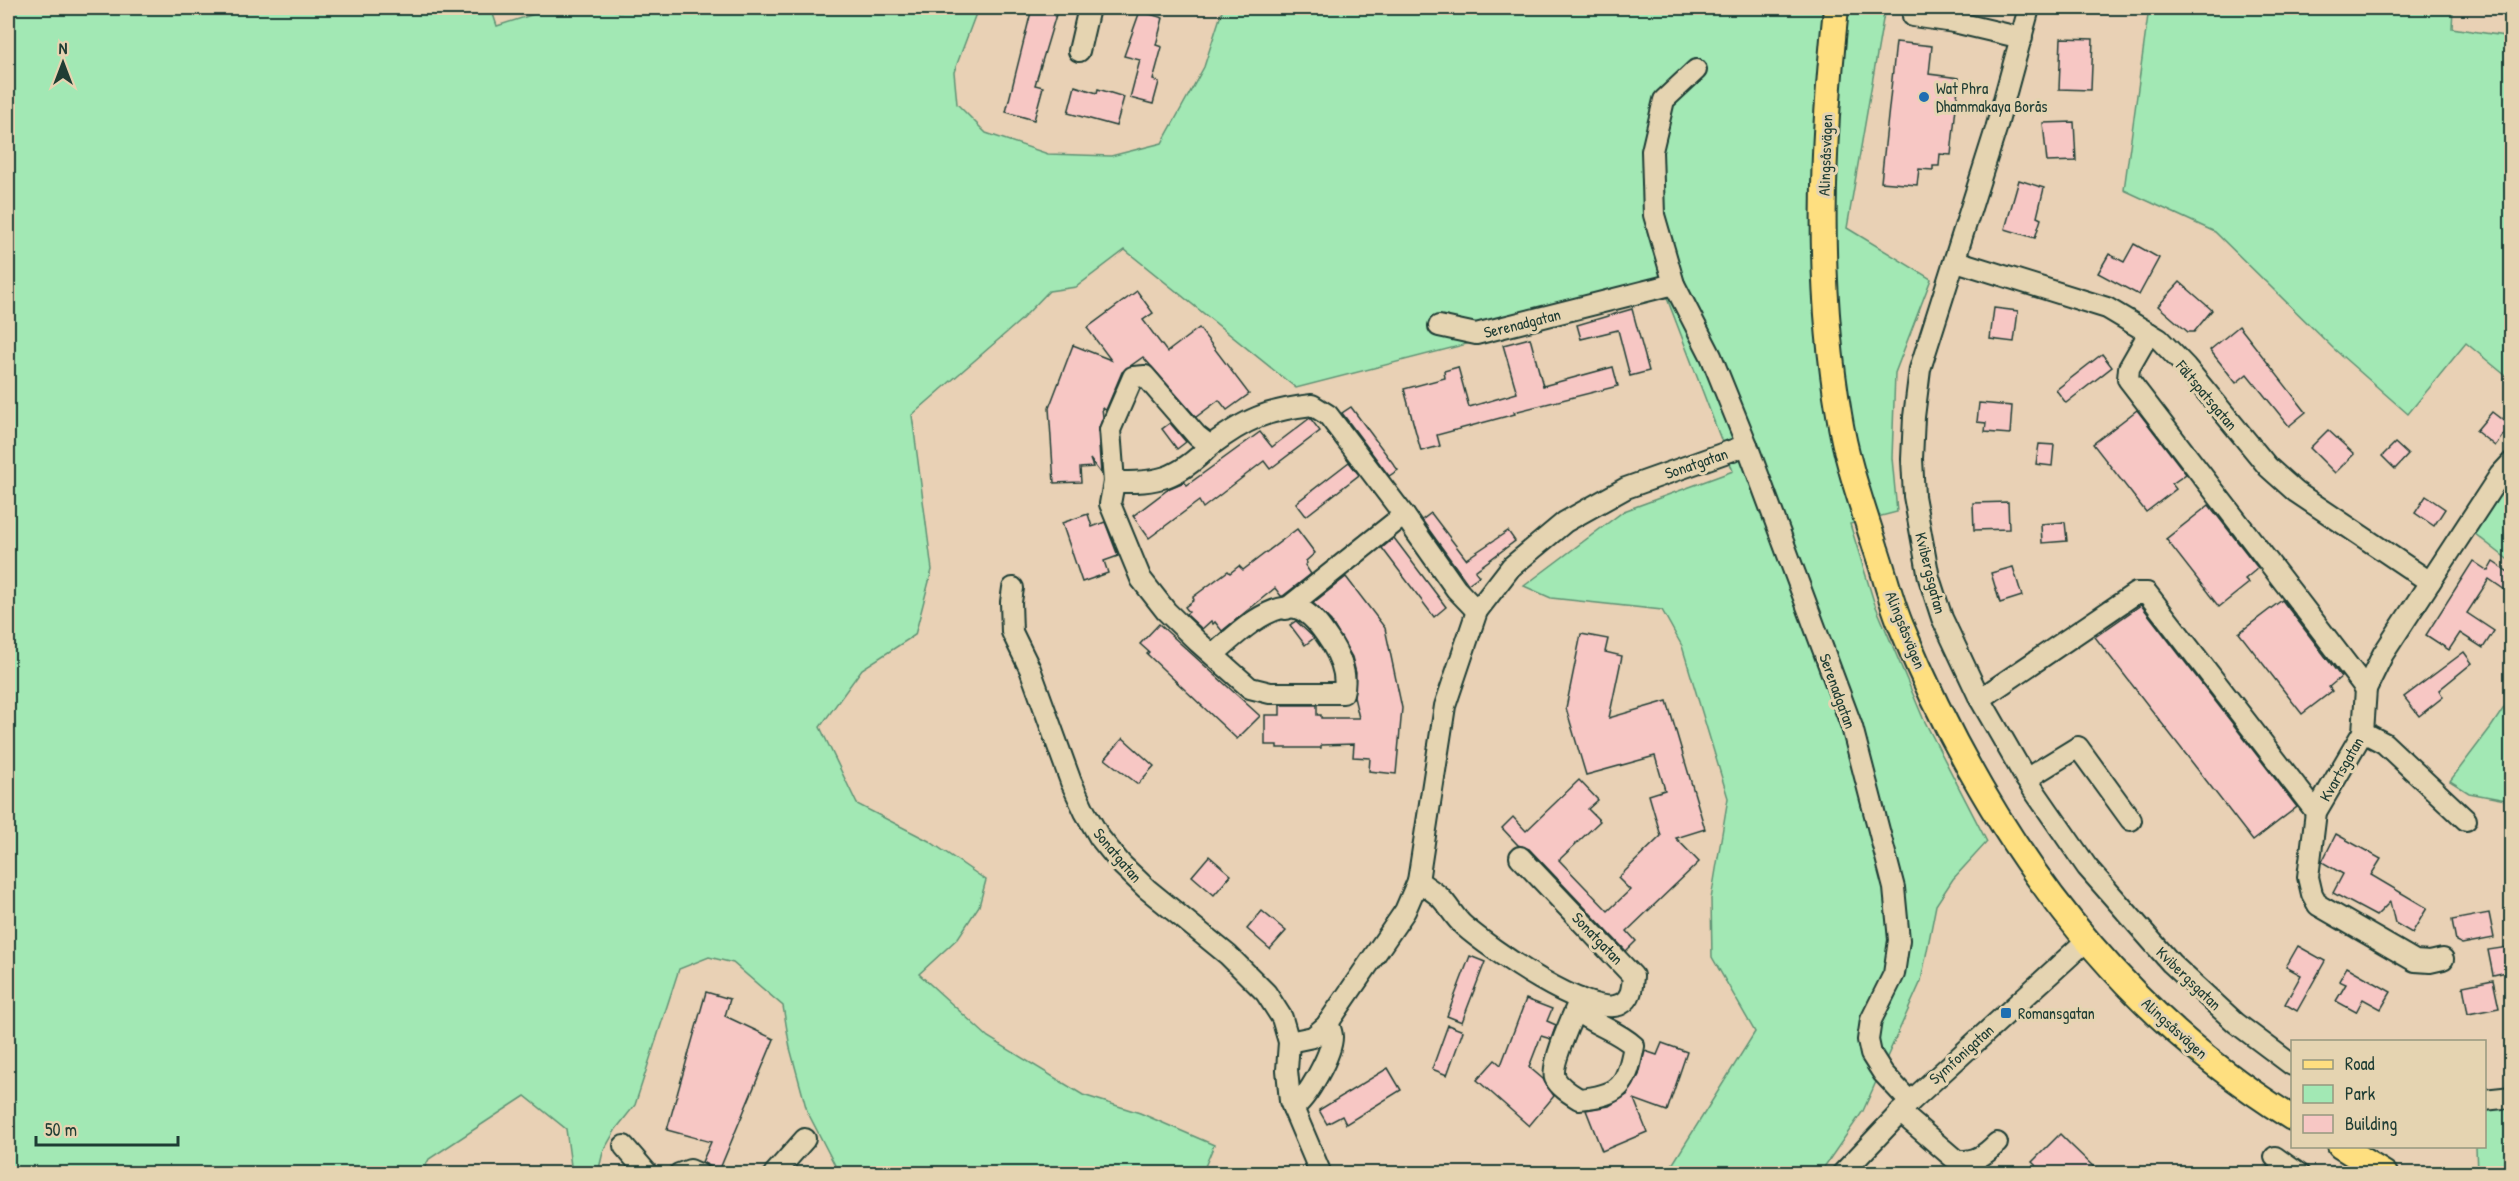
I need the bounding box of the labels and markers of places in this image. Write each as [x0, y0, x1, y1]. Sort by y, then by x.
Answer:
place label: Wat Phra Dhammakaya Borås [1936, 77, 2047, 117]
marker: Wat Phra Dhammakaya Borås [1917, 90, 1931, 104]
place label: Romansgatan [2018, 1002, 2095, 1024]
marker: Romansgatan [1999, 1006, 2013, 1020]

